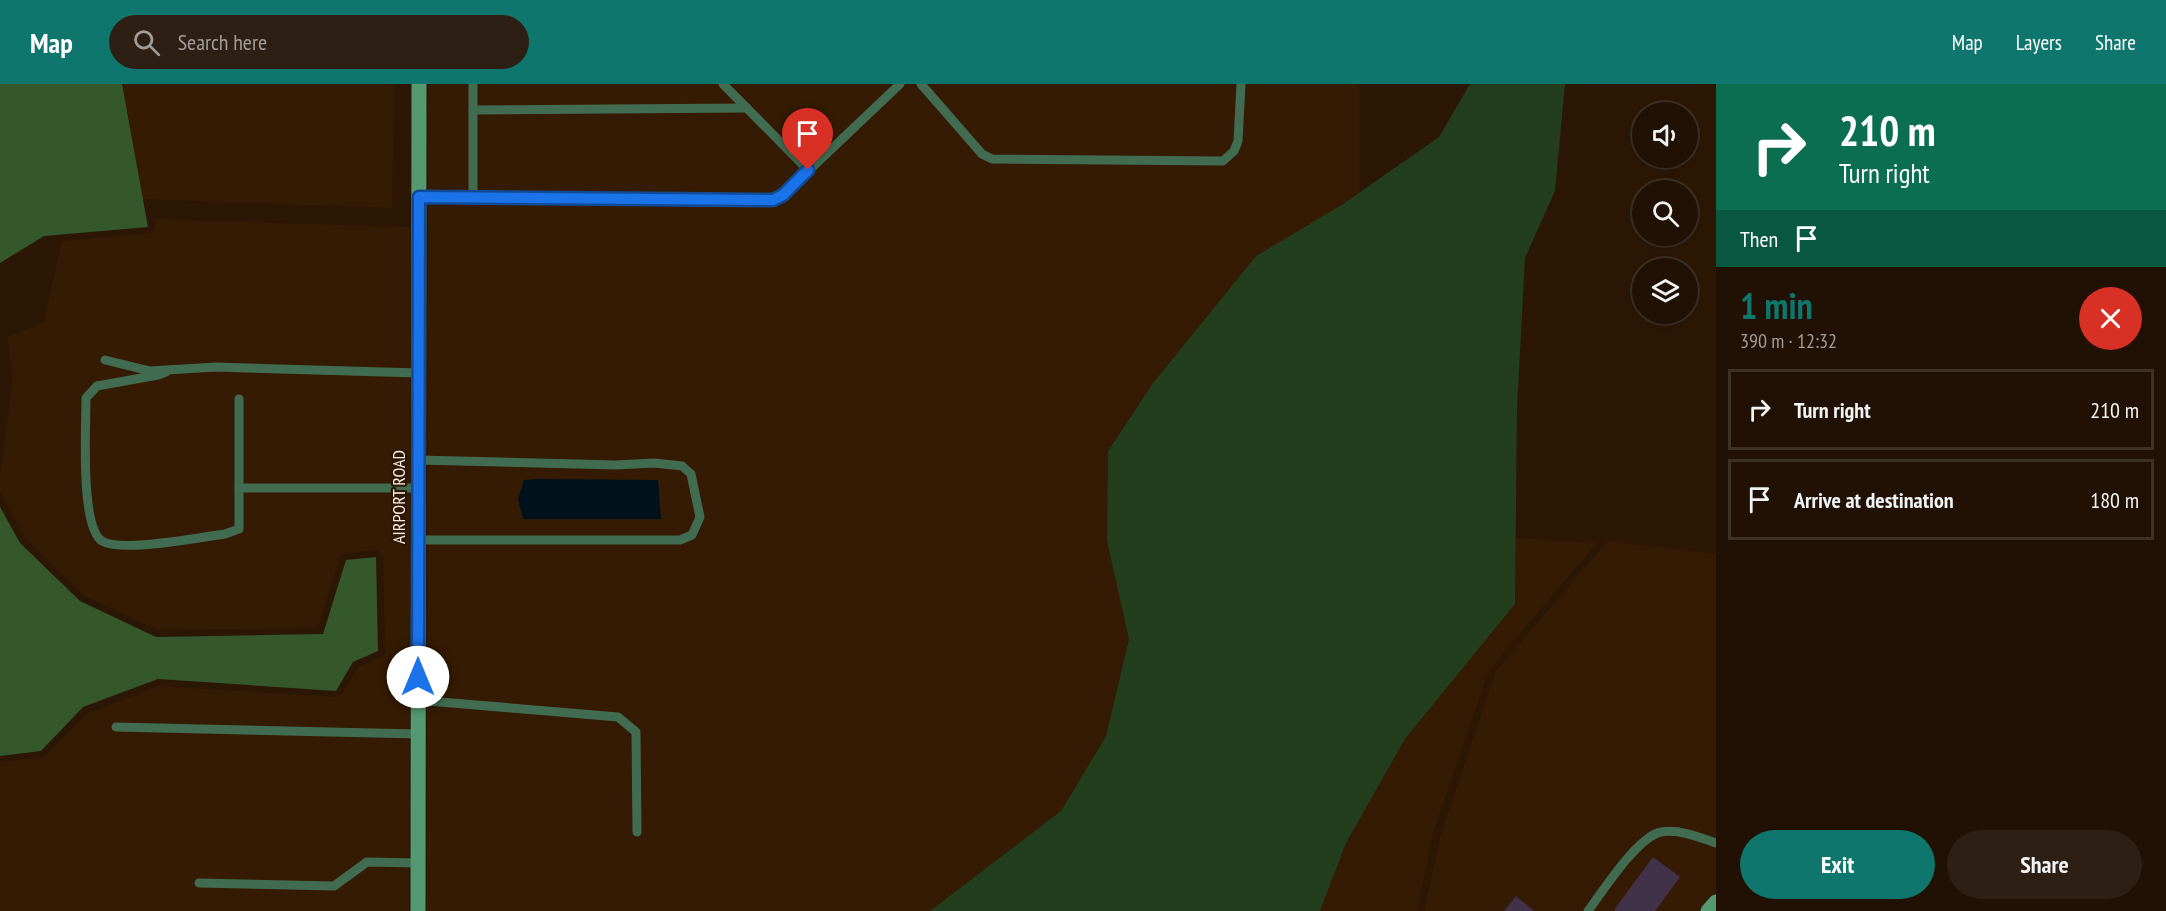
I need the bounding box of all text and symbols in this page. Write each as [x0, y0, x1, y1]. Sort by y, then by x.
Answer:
search box [109, 15, 529, 69]
text: Map [30, 24, 73, 61]
icon: search [130, 26, 163, 59]
text: Search here [178, 28, 267, 56]
text: Map [1952, 29, 1983, 56]
text: Layers [2016, 29, 2062, 56]
text: Share [2095, 29, 2136, 56]
map controls [1632, 102, 1698, 324]
button: sound [1632, 102, 1698, 168]
text: 210 m [1839, 103, 1936, 158]
pin [782, 108, 833, 170]
icon: right [1740, 108, 1818, 186]
icon: arrive [791, 117, 824, 150]
text: Turn right [1839, 156, 1930, 190]
button: search [1632, 180, 1698, 246]
icon: arrive [1790, 222, 1823, 255]
text: Then [1740, 225, 1778, 253]
button: layers [1632, 258, 1698, 324]
text: 1 min [1740, 282, 1813, 329]
button: close [2079, 287, 2142, 350]
text: 390 m · 12:32 [1740, 328, 1837, 354]
icon: right [1743, 393, 1776, 426]
text: Turn right [1794, 396, 1871, 424]
text: 210 m [2090, 396, 2139, 424]
street label: AIRPORT ROAD [387, 450, 410, 544]
icon: arrive [1743, 483, 1776, 516]
text: Arrive at destination [1794, 486, 1954, 514]
text: 180 m [2090, 486, 2139, 514]
position arrow [386, 645, 450, 709]
button: Exit [1740, 830, 1935, 899]
button: Share [1947, 830, 2142, 899]

